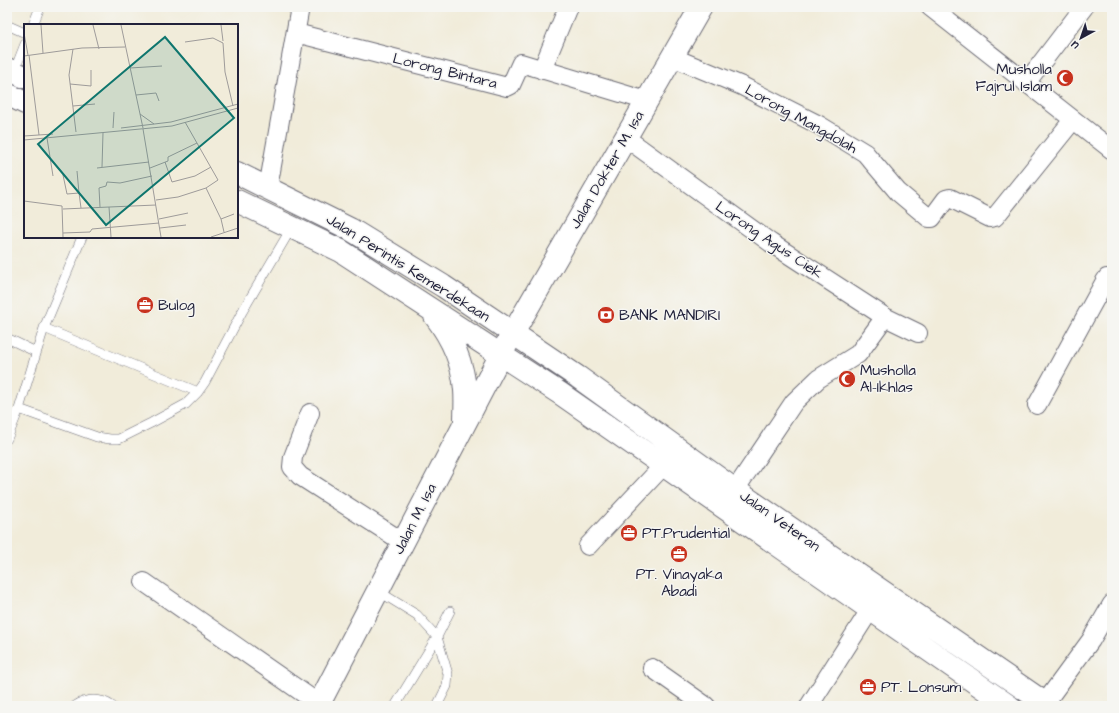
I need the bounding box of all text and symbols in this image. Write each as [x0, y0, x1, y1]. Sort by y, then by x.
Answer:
north arrow [1061, 18, 1101, 58]
inset map [24, 24, 238, 238]
text: U [1068, 38, 1083, 54]
street label: Lorong Bintara [390, 48, 500, 95]
place label: Musholla Fajrul Islam [976, 59, 1052, 97]
mosque icon: Musholla Fajrul Islam [1055, 68, 1075, 88]
street label: Lorong Mangdolah [740, 79, 862, 160]
street label: Jalan Dokter M. Isa [565, 107, 649, 233]
street label: Lorong Agus Ciek [711, 196, 827, 285]
street label: Jalan Perintis Kemerdekaan [322, 209, 494, 327]
office icon: Bulog [135, 295, 155, 315]
place label: Bulog [158, 295, 195, 317]
bank icon: BANK MANDIRI [596, 305, 616, 325]
place label: BANK MANDIRI [619, 305, 720, 326]
place label: Musholla Al-Ikhlas [860, 360, 916, 398]
mosque icon: Musholla Al-Ikhlas [837, 369, 857, 389]
street label: Jalan M. Isa [388, 480, 442, 558]
street label: Jalan Veteran [735, 485, 825, 557]
office icon: PT.Prudential [619, 523, 639, 543]
place label: PT.Prudential [642, 523, 730, 544]
office icon: PT. Vinayaka Abadi [669, 544, 689, 564]
place label: PT. Vinayaka Abadi [636, 564, 723, 602]
office icon: PT. Lonsum [858, 677, 878, 697]
place label: PT. Lonsum [881, 677, 961, 698]

